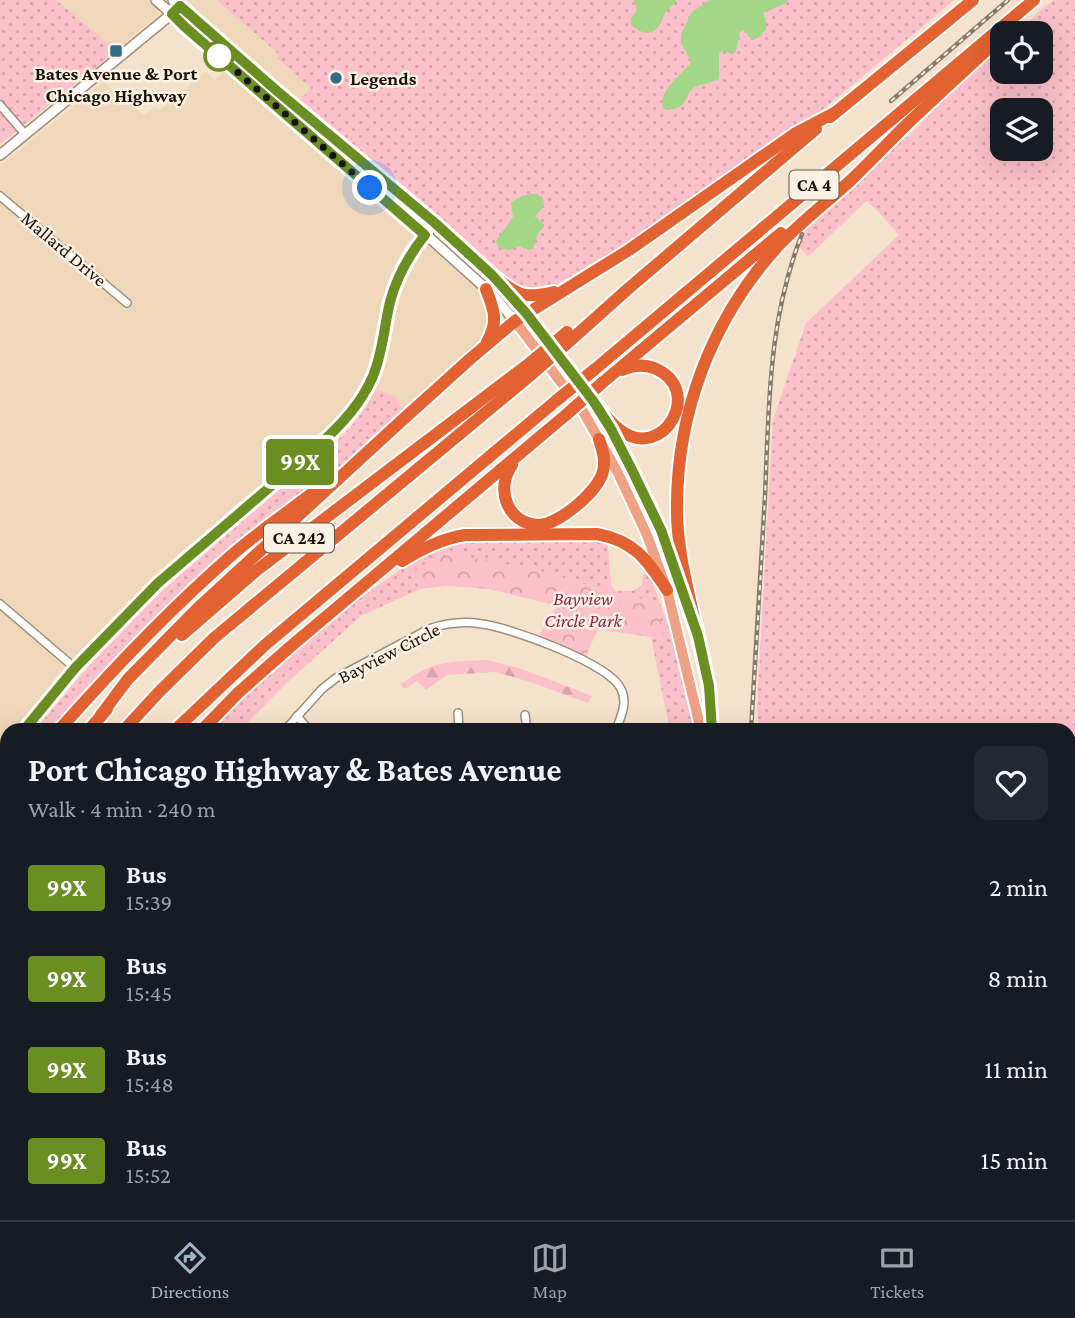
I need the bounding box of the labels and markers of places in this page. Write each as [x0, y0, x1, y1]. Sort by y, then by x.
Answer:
unlabelled marker [204, 41, 234, 71]
marker: Bates Avenue & Port Chicago Highway [108, 43, 124, 59]
place label: Bates Avenue & Port Chicago Highway [35, 63, 197, 106]
place label: Legends [350, 68, 417, 89]
marker: Legends [328, 70, 344, 86]

